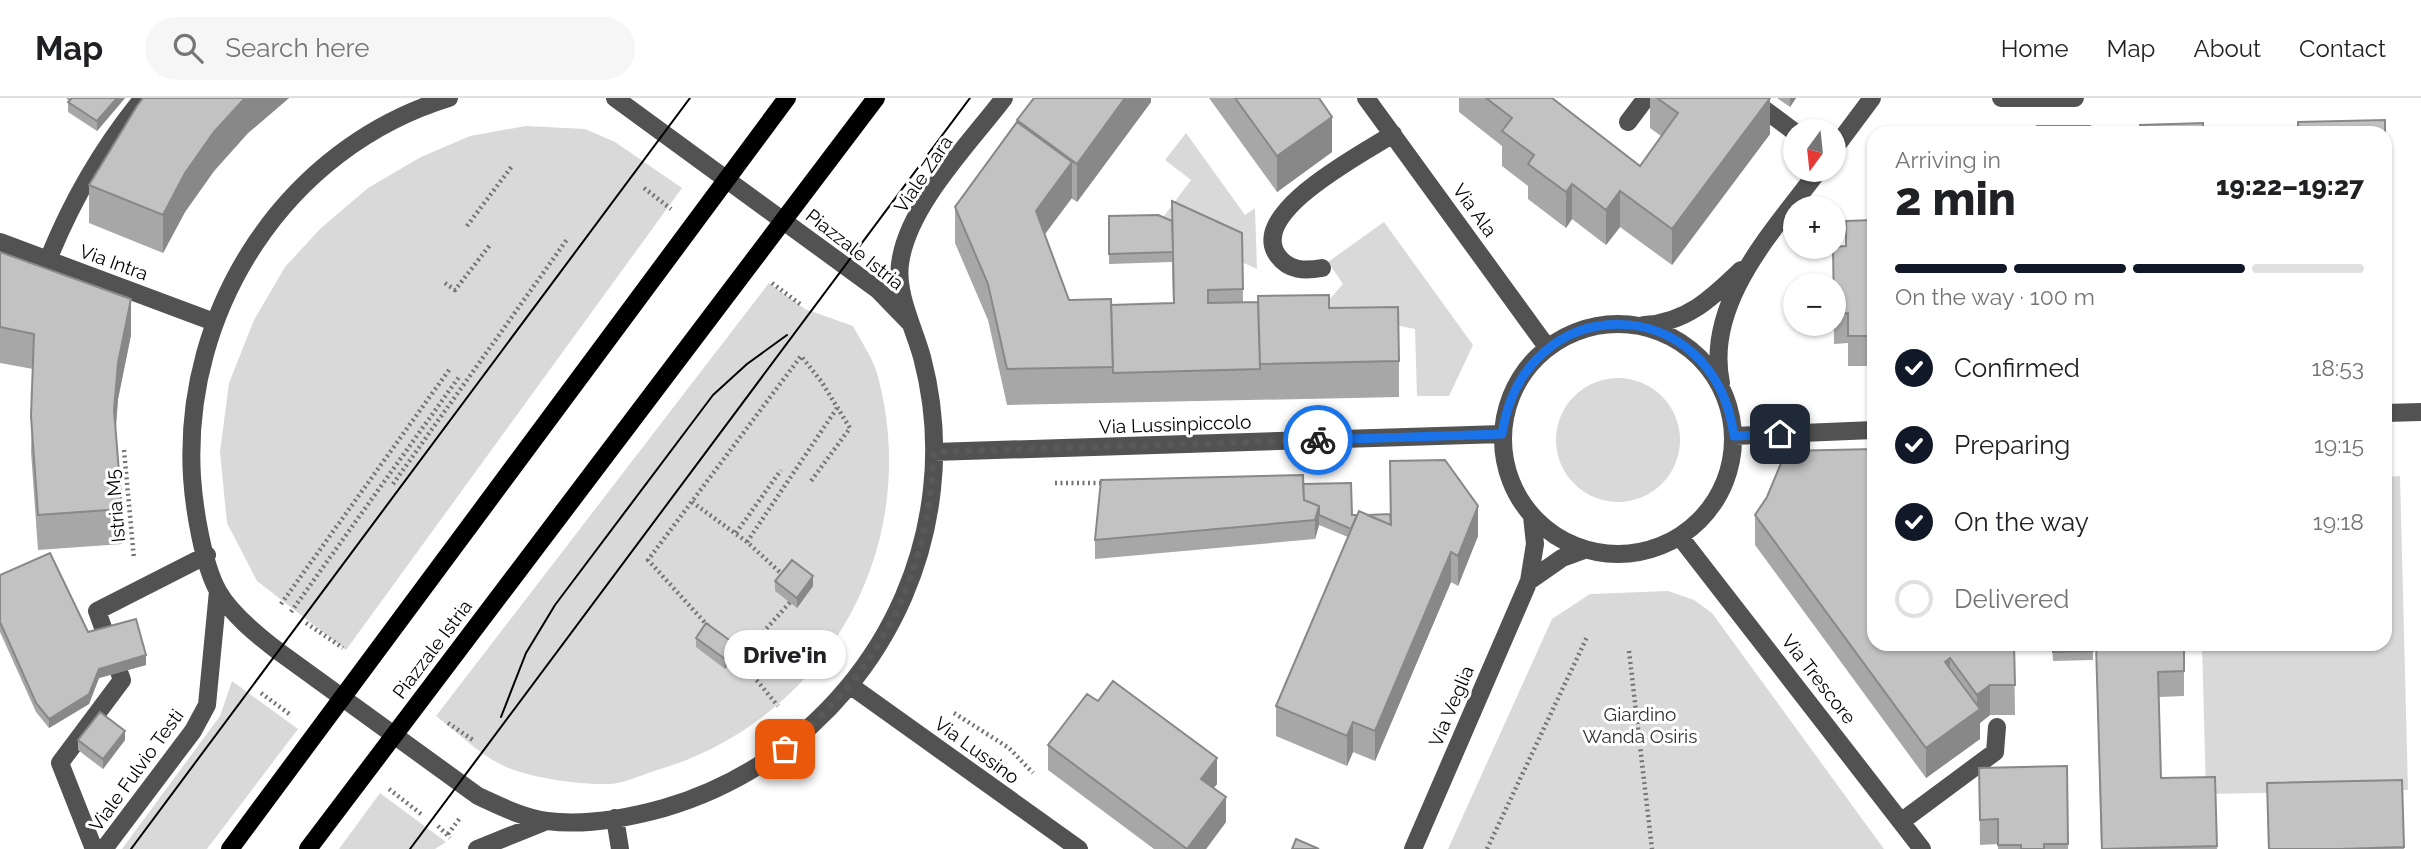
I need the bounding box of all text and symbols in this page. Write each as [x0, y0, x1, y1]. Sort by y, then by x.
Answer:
search box [145, 17, 635, 80]
text: Map [35, 29, 103, 68]
icon: search [169, 29, 207, 67]
text: Search here [225, 33, 370, 63]
text: Home [2001, 34, 2069, 63]
text: Map [2107, 34, 2155, 63]
text: About [2193, 34, 2261, 63]
text: Contact [2299, 34, 2386, 63]
north arrow [1783, 119, 1846, 182]
map controls [1783, 119, 1846, 336]
street label: Viale Zara [889, 131, 957, 217]
text: Arriving in [1895, 146, 2001, 173]
text: 19:22–19:27 [2216, 171, 2364, 201]
text: 2 min [1895, 172, 2016, 226]
street label: Via Ala [1448, 179, 1502, 241]
button: + [1783, 196, 1846, 259]
street label: Piazzale Istria [802, 204, 908, 294]
street label: Via Intra [77, 239, 151, 285]
button: − [1783, 273, 1846, 336]
text: On the way · 100 m [1895, 283, 2095, 310]
icon: check [1895, 349, 1933, 387]
text: Confirmed [1954, 353, 2080, 383]
text: 18:53 [2311, 354, 2364, 381]
pin [1750, 404, 1810, 464]
courier [1283, 405, 1353, 475]
street label: Via Lussinpiccolo [1098, 410, 1252, 438]
icon: home [1761, 415, 1799, 453]
icon: bike [1299, 421, 1337, 459]
icon: check [1895, 426, 1933, 464]
text: Preparing [1954, 430, 2070, 460]
text: 19:15 [2314, 431, 2364, 458]
street label: Istria M5 [101, 469, 129, 543]
icon: check [1895, 503, 1933, 541]
text: On the way [1954, 507, 2089, 537]
text: 19:18 [2313, 508, 2364, 535]
text: Delivered [1954, 584, 2069, 614]
street label: Piazzale Istria [388, 595, 476, 703]
callout: Drive'in [724, 630, 846, 679]
street label: Via Trescore [1777, 630, 1861, 728]
text: Drive'in [743, 641, 827, 668]
street label: Via Veglia [1424, 662, 1478, 750]
park label: Giardino Wanda Osiris [1583, 703, 1697, 747]
street label: Viale Fulvio Testi [84, 705, 188, 835]
street label: Via Lussino [930, 712, 1024, 788]
pin [755, 719, 815, 779]
icon: bag [766, 730, 804, 768]

